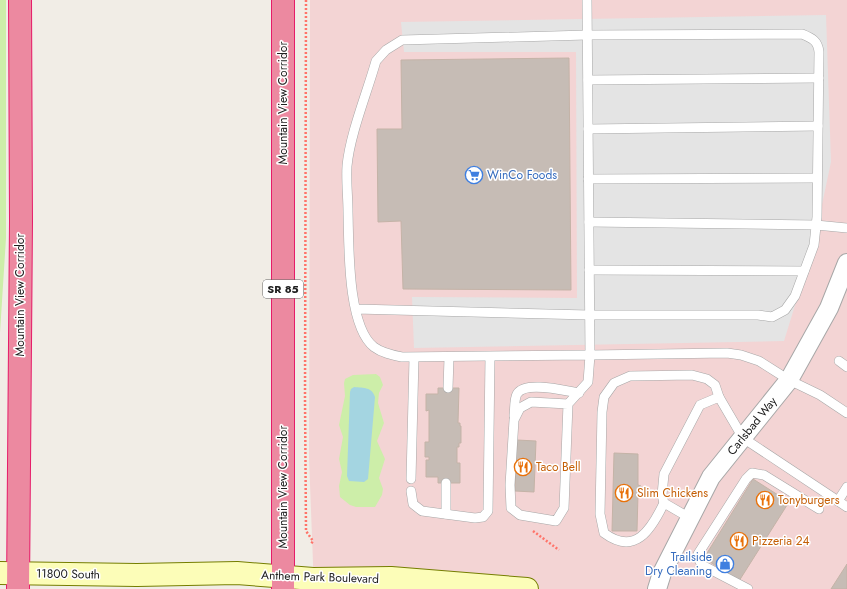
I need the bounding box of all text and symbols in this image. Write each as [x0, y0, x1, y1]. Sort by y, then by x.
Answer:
street label: Mountain View Corridor [274, 41, 292, 164]
supermarket icon: WinCo Foods [464, 165, 484, 185]
place label: WinCo Foods [487, 166, 557, 184]
street label: Mountain View Corridor [11, 233, 29, 356]
road number: SR 85 [263, 280, 303, 298]
street label: Carlsbad Way [723, 392, 782, 459]
street label: Mountain View Corridor [274, 425, 292, 548]
restaurant icon: Taco Bell [513, 457, 533, 477]
place label: Taco Bell [536, 458, 580, 476]
restaurant icon: Slim Chickens [614, 483, 634, 503]
place label: Slim Chickens [637, 484, 708, 502]
restaurant icon: Tonyburgers [755, 490, 775, 510]
place label: Tonyburgers [778, 491, 840, 509]
restaurant icon: Pizzeria 24 [729, 531, 749, 551]
place label: Pizzeria 24 [752, 532, 810, 550]
place label: Trailside Dry Cleaning [645, 548, 712, 580]
shop icon: Trailside Dry Cleaning [715, 554, 735, 574]
street label: 11800 South [36, 564, 100, 584]
street label: Anthem Park Boulevard [261, 566, 379, 588]

